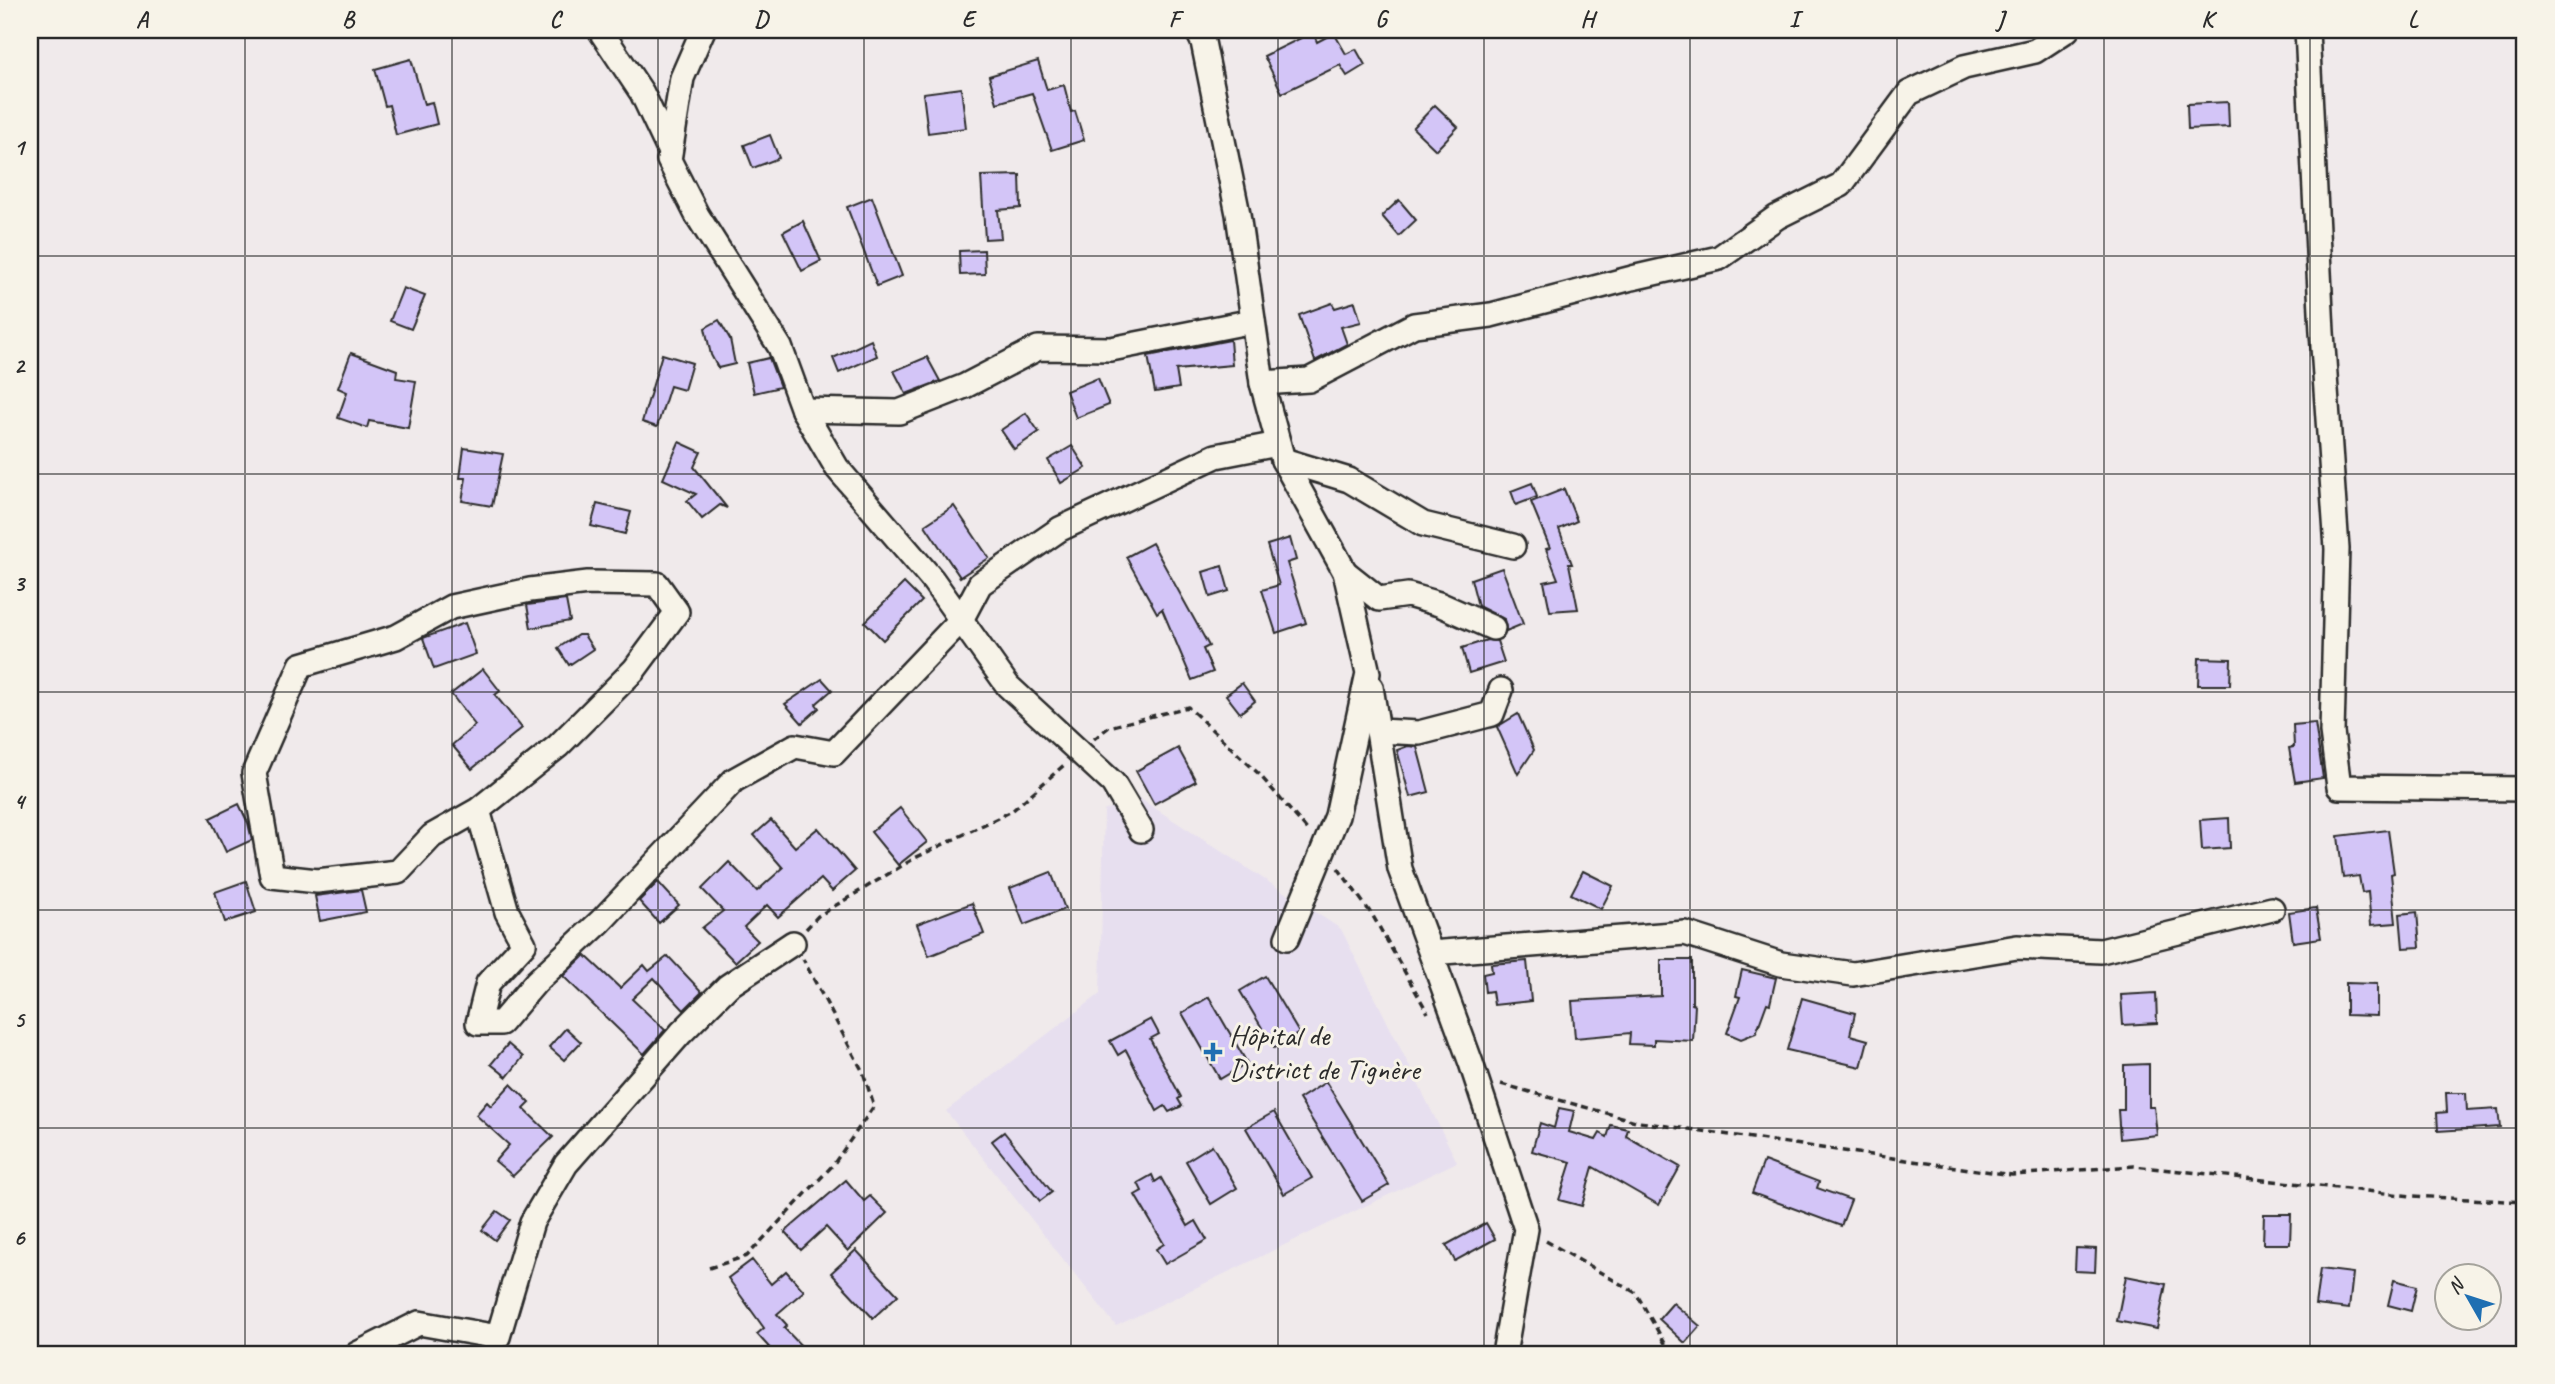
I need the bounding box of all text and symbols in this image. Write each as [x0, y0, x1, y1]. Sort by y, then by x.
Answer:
text: A [136, 5, 150, 34]
text: B [342, 5, 356, 34]
text: C [550, 5, 564, 34]
text: D [754, 5, 770, 34]
text: E [962, 5, 978, 34]
text: F [1169, 5, 1185, 34]
text: G [1375, 5, 1390, 34]
text: H [1580, 5, 1598, 34]
text: I [1789, 5, 1804, 34]
text: J [1994, 5, 2007, 34]
text: K [2201, 5, 2217, 34]
text: L [2408, 5, 2419, 34]
text: 1 [14, 133, 27, 162]
text: 2 [14, 351, 27, 380]
text: 3 [14, 569, 27, 598]
text: 4 [14, 787, 27, 816]
text: 5 [14, 1005, 26, 1034]
place label: Hôpital de District de Tignère [1229, 1016, 1422, 1088]
marker: Hôpital de District de Tignère [1203, 1042, 1223, 1062]
text: 6 [14, 1223, 27, 1252]
north arrow [2432, 1262, 2502, 1332]
text: N [2443, 1272, 2471, 1299]

